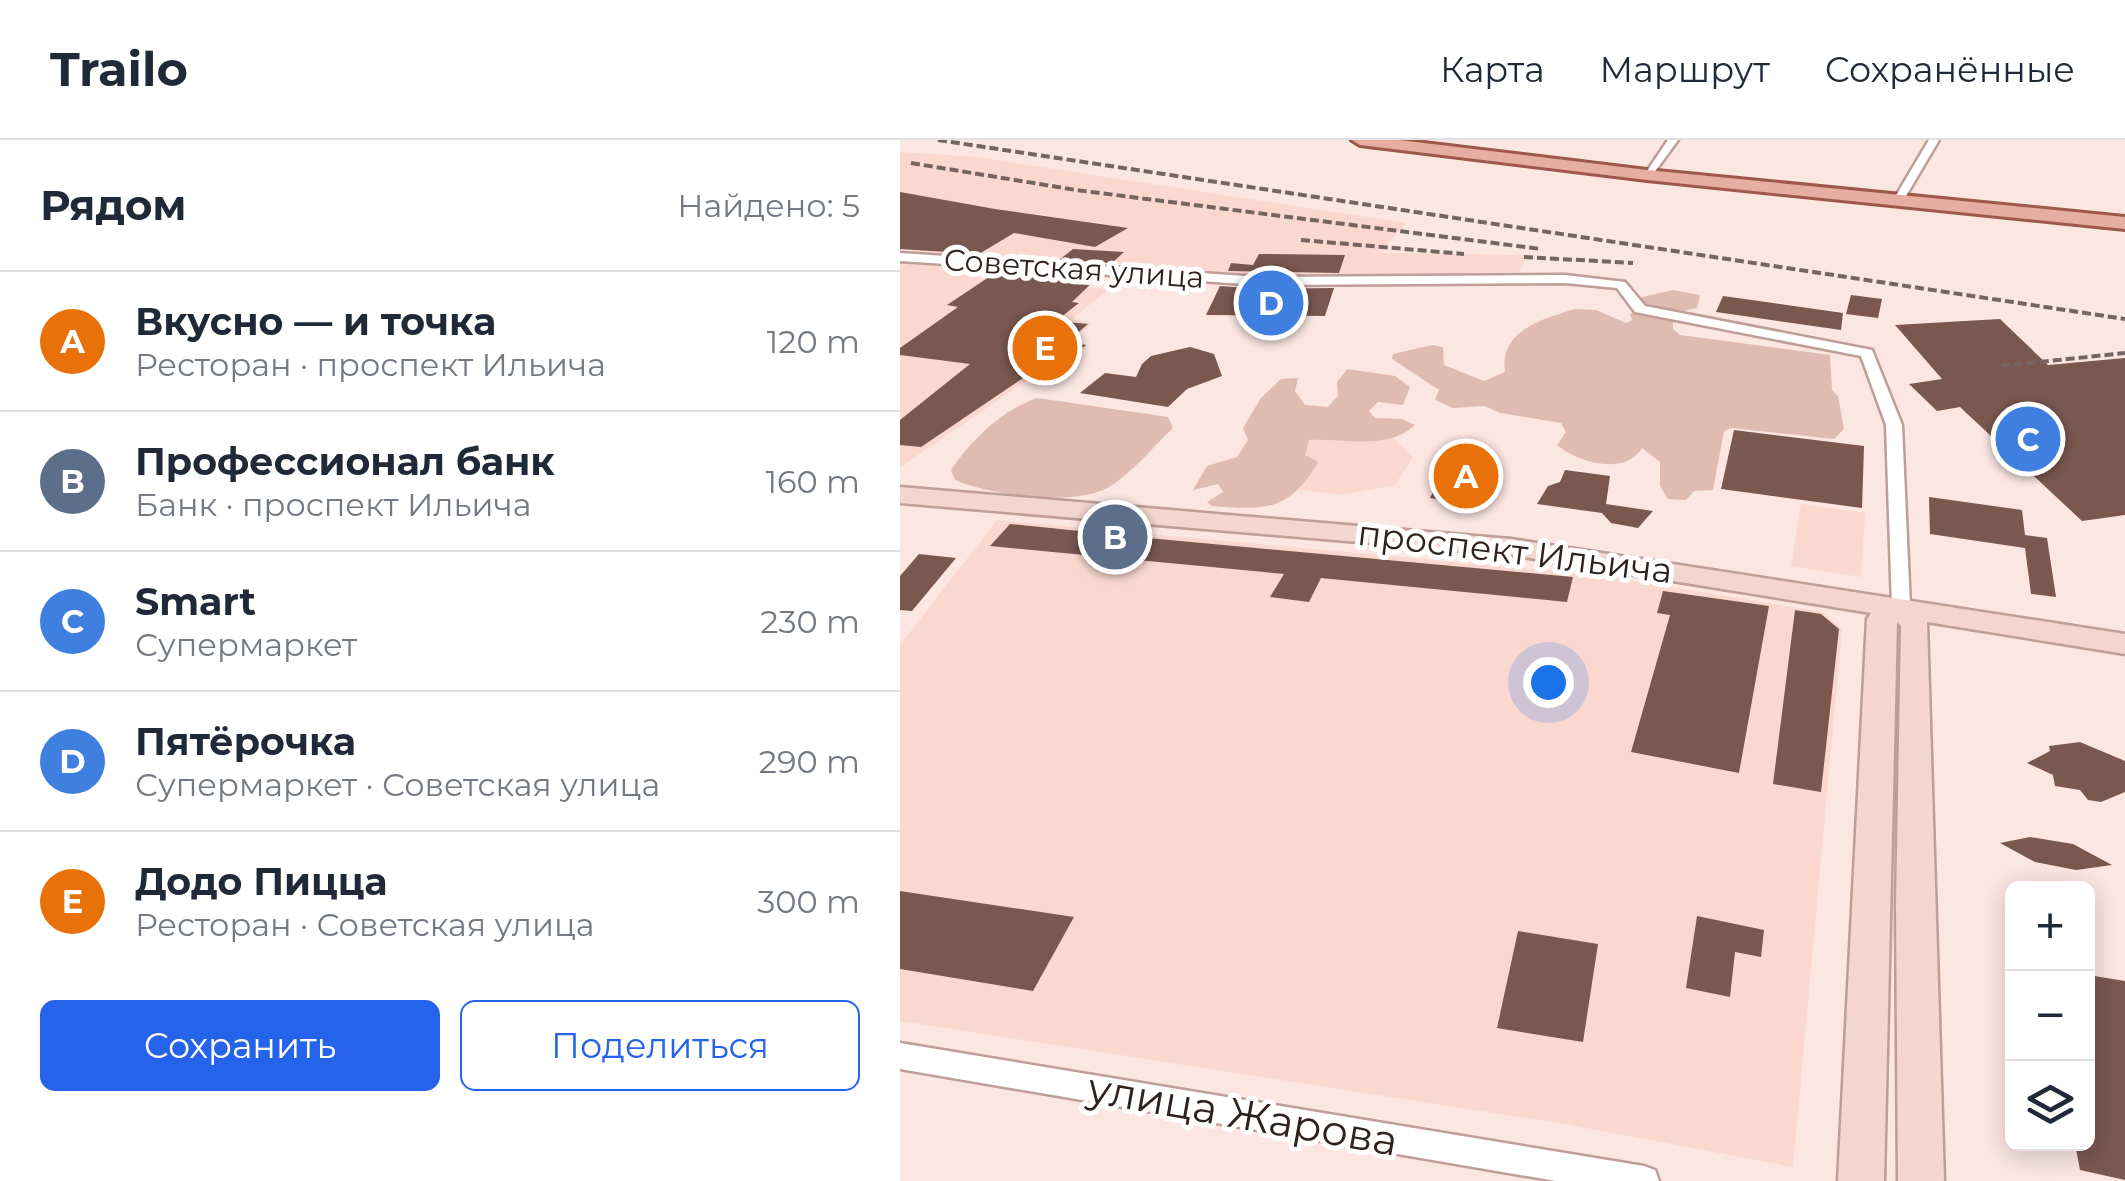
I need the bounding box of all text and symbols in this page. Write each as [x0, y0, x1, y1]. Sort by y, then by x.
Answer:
text: Trailo [50, 40, 188, 98]
text: Карта [1440, 48, 1545, 91]
text: Маршрут [1600, 48, 1770, 91]
text: Сохранённые [1825, 48, 2075, 91]
text: Рядом [40, 179, 187, 231]
text: Найдено: 5 [677, 186, 860, 225]
street label: Советская улица [943, 241, 1205, 296]
pin: D [1238, 266, 1304, 340]
text: Вкусно — и точка [135, 298, 496, 345]
pin: E [1012, 310, 1078, 386]
text: A [60, 322, 85, 361]
text: 120 m [767, 322, 860, 361]
text: Ресторан · проспект Ильича [135, 345, 606, 384]
pin: C [1996, 402, 2060, 476]
text: Профессионал банк [135, 438, 555, 485]
pin: A [1434, 438, 1498, 514]
text: B [60, 462, 85, 501]
text: 160 m [765, 462, 860, 501]
text: Банк · проспект Ильича [135, 485, 531, 524]
pin: B [1082, 500, 1148, 574]
street label: проспект Ильича [1355, 511, 1675, 592]
text: Smart [135, 578, 256, 625]
text: C [61, 602, 84, 641]
text: 230 m [760, 602, 860, 641]
text: Супермаркет [135, 625, 357, 664]
your location [1523, 657, 1574, 708]
text: Пятёрочка [135, 718, 356, 765]
text: D [59, 742, 86, 781]
text: 290 m [759, 742, 860, 781]
text: Супермаркет · Советская улица [135, 765, 660, 804]
text: Додо Пицца [135, 858, 387, 905]
map controls [2005, 881, 2095, 1151]
button: + [2005, 881, 2095, 971]
text: E [62, 882, 83, 921]
text: 300 m [757, 882, 860, 921]
text: Ресторан · Советская улица [135, 905, 594, 944]
button: − [2005, 971, 2095, 1061]
button: Сохранить [40, 1000, 440, 1091]
button: Поделиться [460, 1000, 860, 1091]
street label: улица Жарова [1083, 1061, 1402, 1167]
button: layers [2005, 1061, 2095, 1151]

